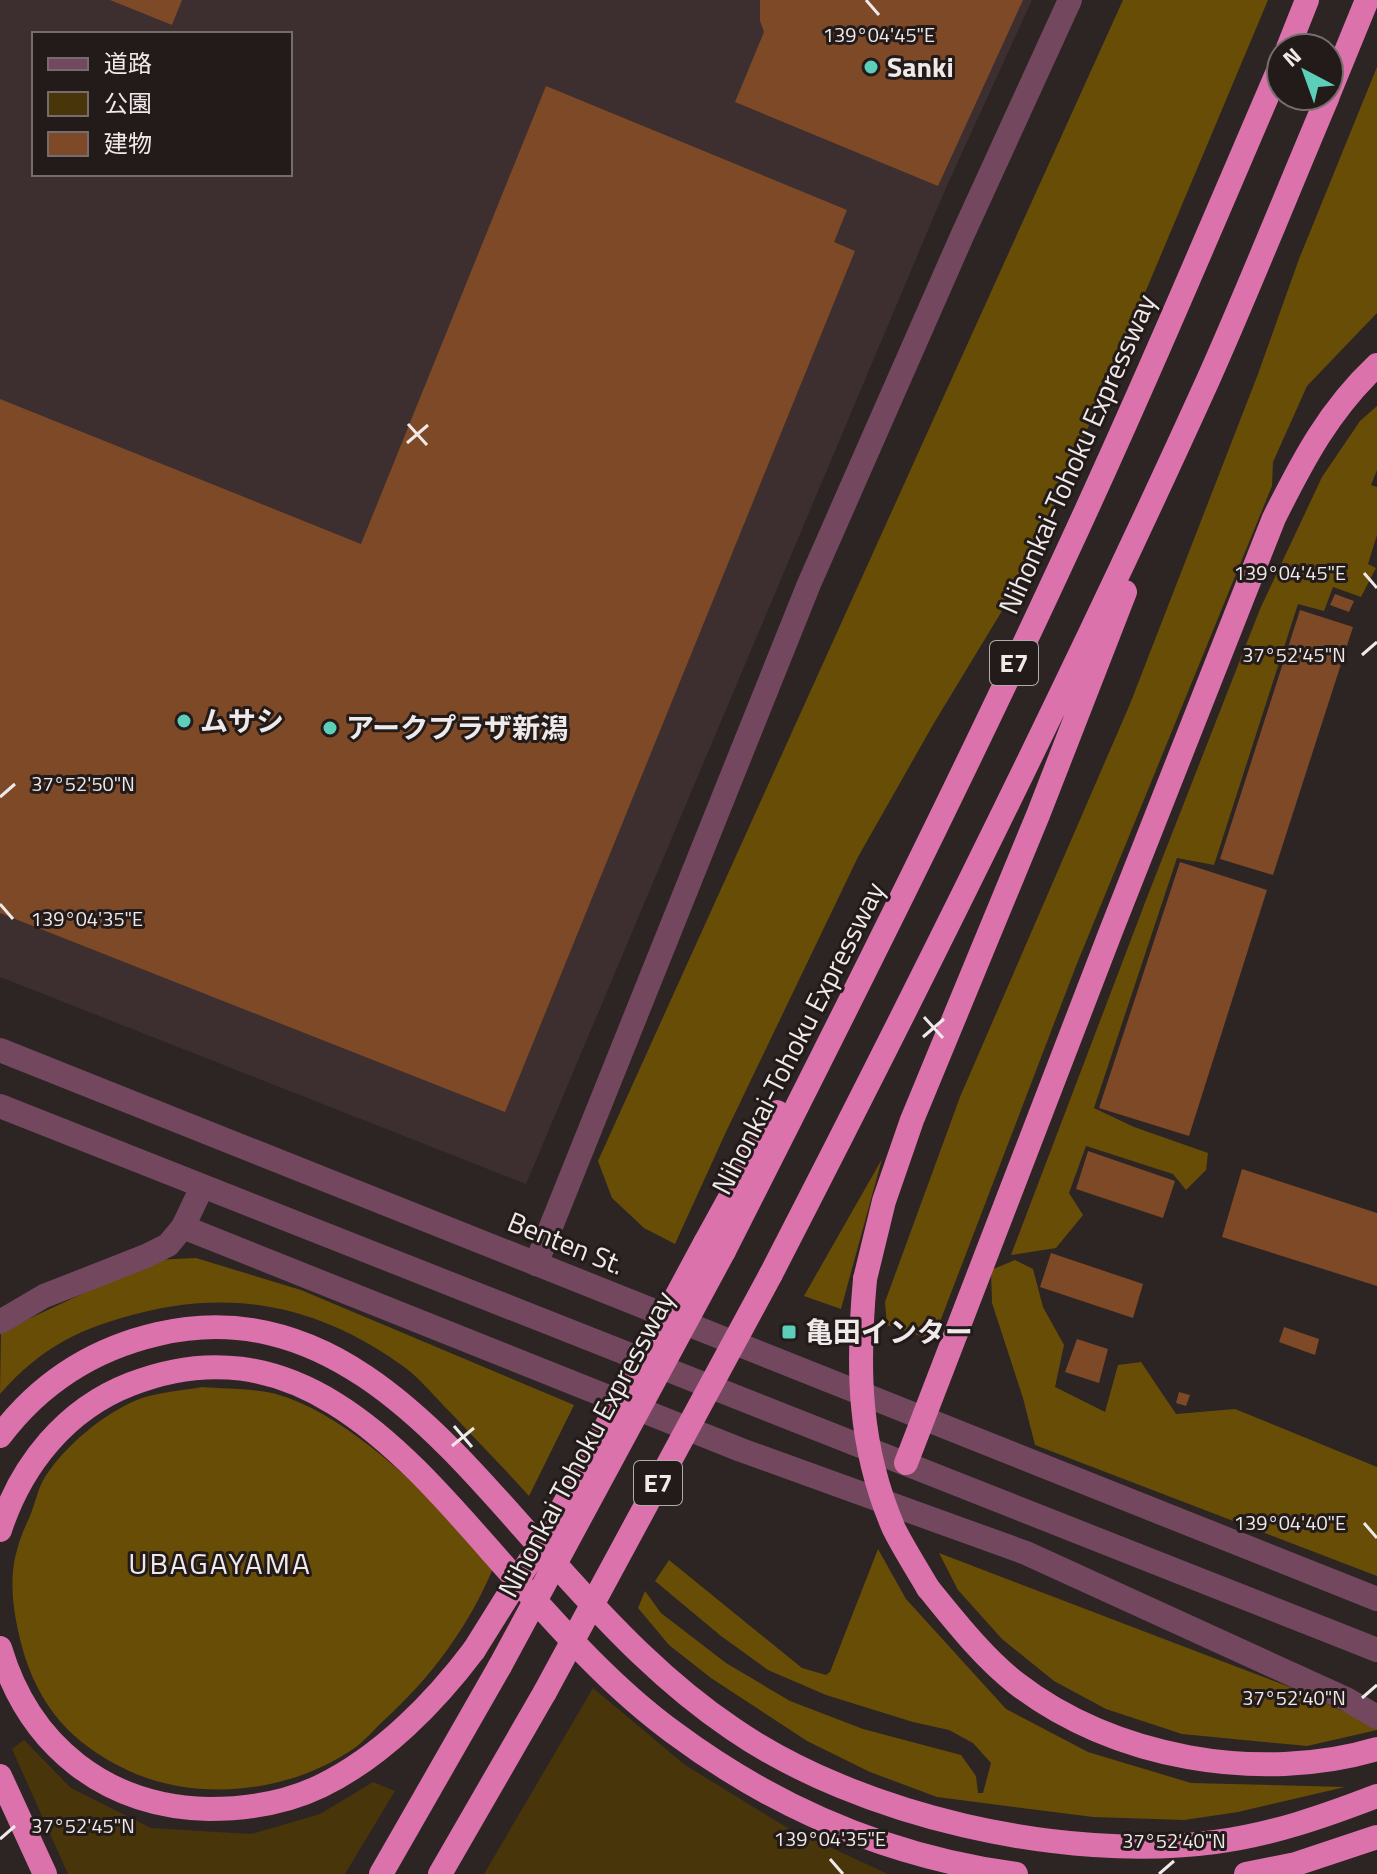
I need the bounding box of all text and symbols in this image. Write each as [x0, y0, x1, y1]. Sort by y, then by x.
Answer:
text: 139°04'45"E [823, 19, 935, 50]
legend [32, 32, 292, 176]
north arrow [1265, 32, 1345, 112]
text: N [1275, 39, 1309, 75]
text: 道路 [104, 45, 152, 81]
place label: Sanki [887, 45, 954, 88]
marker: Sanki [862, 58, 880, 76]
text: 公園 [104, 85, 152, 121]
text: 建物 [104, 125, 152, 161]
street label: Nihonkai-Tohoku Expressway [987, 287, 1167, 621]
text: 139°04'45"E [1234, 557, 1346, 588]
text: 37°52'45"N [1242, 639, 1346, 670]
road number: E7 [990, 641, 1038, 685]
place label: ムサシ [200, 699, 284, 742]
place label: アークプラザ新潟 [346, 706, 568, 749]
marker: ムサシ [175, 712, 193, 730]
marker: アークプラザ新潟 [321, 719, 339, 737]
text: 37°52'50"N [31, 768, 135, 799]
street label: Nihonkai-Tohoku Expressway [700, 874, 895, 1202]
text: 139°04'35"E [31, 903, 143, 934]
street label: Benten St. [501, 1200, 631, 1285]
street label: Nihonkai Tohoku Expressway [486, 1283, 685, 1605]
place label: 亀田インター [805, 1310, 973, 1353]
marker: 亀田インター [780, 1323, 798, 1341]
road number: E7 [634, 1461, 682, 1505]
text: 139°04'40"E [1234, 1507, 1346, 1538]
district label: UBAGAYAMA [128, 1540, 312, 1586]
text: 37°52'40"N [1242, 1682, 1346, 1713]
text: 37°52'45"N [31, 1810, 135, 1841]
text: 139°04'35"E [774, 1823, 886, 1854]
text: 37°52'40"N [1122, 1825, 1226, 1856]

